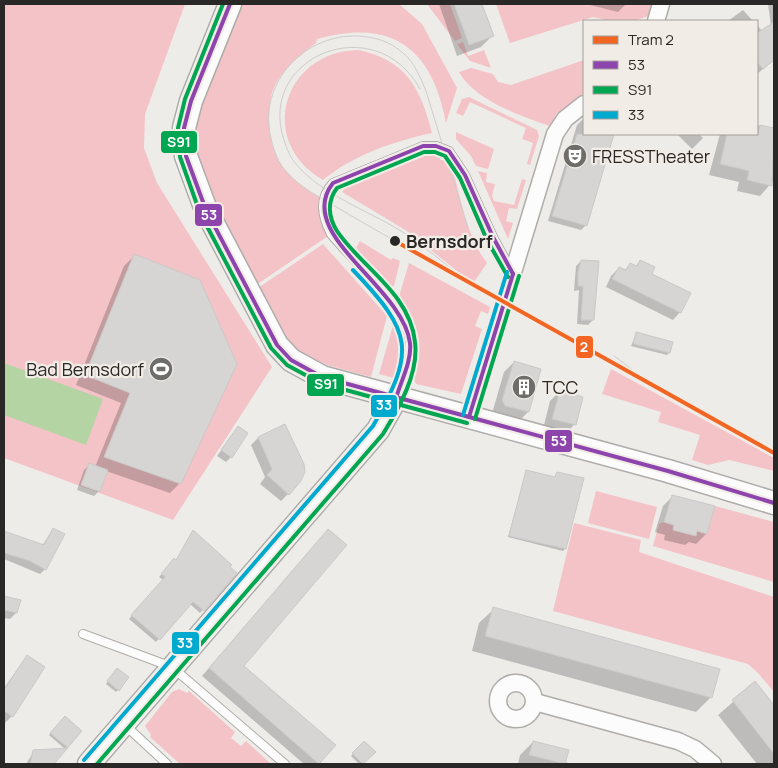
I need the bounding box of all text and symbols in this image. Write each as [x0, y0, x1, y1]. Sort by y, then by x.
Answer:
legend [583, 20, 758, 135]
text: Tram 2 [628, 29, 674, 50]
text: 53 [628, 54, 645, 75]
text: S91 [628, 79, 652, 100]
text: 33 [628, 104, 645, 125]
line badge: S91 [160, 130, 198, 154]
text: S91 [167, 132, 191, 151]
theatre icon: FRESSTheater [562, 143, 588, 169]
place label: FRESSTheater [592, 144, 711, 168]
line badge: 53 [194, 203, 223, 227]
text: 53 [201, 205, 217, 224]
place label: Bernsdorf [406, 229, 493, 253]
marker: Bernsdorf [388, 234, 402, 248]
line badge: 2 [575, 335, 594, 359]
text: 2 [580, 337, 588, 356]
sports icon: Bad Bernsdorf [148, 356, 174, 382]
place label: Bad Bernsdorf [26, 357, 145, 381]
line badge: S91 [306, 373, 345, 397]
text: S91 [314, 374, 338, 393]
building icon: TCC [511, 374, 537, 400]
place label: TCC [542, 375, 579, 399]
line badge: 33 [370, 394, 398, 418]
text: 33 [376, 395, 392, 414]
line badge: 53 [544, 429, 573, 453]
text: 53 [551, 431, 567, 450]
line badge: 33 [171, 631, 200, 655]
text: 33 [177, 633, 193, 652]

